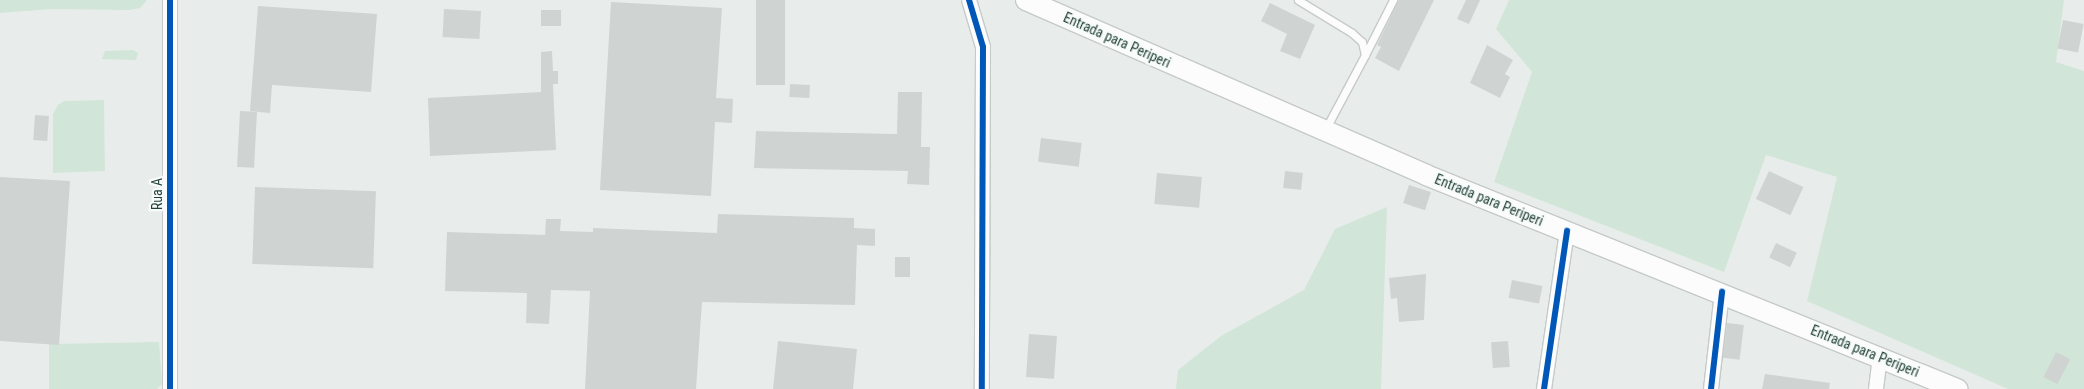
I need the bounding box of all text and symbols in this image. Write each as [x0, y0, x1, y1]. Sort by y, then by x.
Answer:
street label: Entrada para Periperi [1061, 9, 1173, 71]
street label: Entrada para Periperi [1432, 171, 1546, 229]
street label: Rua A [149, 178, 165, 210]
street label: Entrada para Periperi [1808, 322, 1922, 380]

